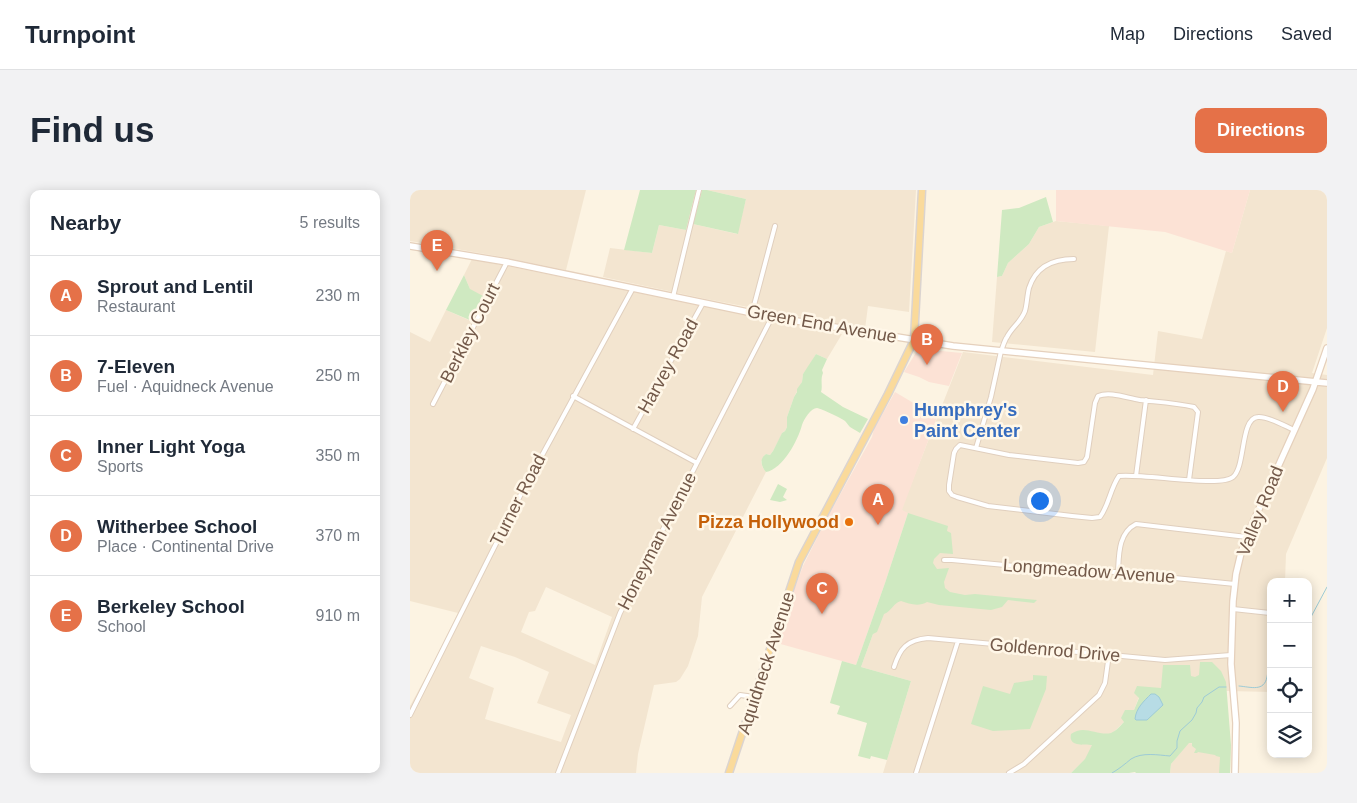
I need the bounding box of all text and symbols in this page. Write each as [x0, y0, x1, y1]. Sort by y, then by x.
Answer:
text: Turnpoint [25, 21, 135, 48]
text: Map [1110, 24, 1145, 44]
text: Directions [1173, 24, 1253, 44]
text: Saved [1281, 24, 1332, 44]
button: Directions [1195, 108, 1327, 153]
text: Find us [30, 110, 154, 149]
text: Nearby [50, 211, 121, 234]
text: 5 results [300, 214, 360, 231]
pin: E [421, 230, 453, 271]
text: Sprout and Lentil [97, 276, 253, 297]
street label: Berkley Court [436, 280, 504, 386]
text: A [60, 287, 72, 304]
text: 230 m [316, 287, 360, 304]
text: Restaurant [97, 298, 175, 315]
street label: Green End Avenue [746, 301, 898, 347]
street label: Harvey Road [634, 315, 702, 417]
pin: B [911, 324, 943, 365]
text: 7-Eleven [97, 356, 175, 377]
text: B [60, 367, 72, 384]
text: 250 m [316, 367, 360, 384]
pin: D [1267, 371, 1299, 412]
text: Fuel · Aquidneck Avenue [97, 378, 274, 395]
place label: Humphrey's Paint Center [914, 400, 1020, 441]
marker: Humphrey's Paint Center [898, 414, 910, 426]
text: Inner Light Yoga [97, 436, 245, 457]
text: C [60, 447, 72, 464]
text: 350 m [316, 447, 360, 464]
street label: Turner Road [486, 451, 550, 549]
text: Sports [97, 458, 143, 475]
street label: Valley Road [1233, 463, 1287, 559]
street label: Honeyman Avenue [614, 469, 700, 613]
pin: A [862, 484, 894, 525]
your location [1027, 488, 1053, 514]
place label: Pizza Hollywood [698, 512, 839, 532]
text: Witherbee School [97, 516, 257, 537]
marker: Pizza Hollywood [843, 516, 855, 528]
text: D [60, 527, 72, 544]
text: 370 m [316, 527, 360, 544]
text: Place · Continental Drive [97, 538, 274, 555]
street label: Longmeadow Avenue [1002, 555, 1176, 587]
pin: C [806, 573, 838, 614]
map controls [1267, 578, 1312, 758]
button: + [1267, 578, 1312, 623]
street label: Aquidneck Avenue [733, 589, 799, 737]
text: Berkeley School [97, 596, 245, 617]
text: E [61, 607, 71, 624]
text: 910 m [316, 607, 360, 624]
text: School [97, 618, 146, 635]
button: − [1267, 623, 1312, 668]
street label: Goldenrod Drive [989, 634, 1121, 666]
button: locate [1267, 668, 1312, 713]
button: layers [1267, 713, 1312, 758]

